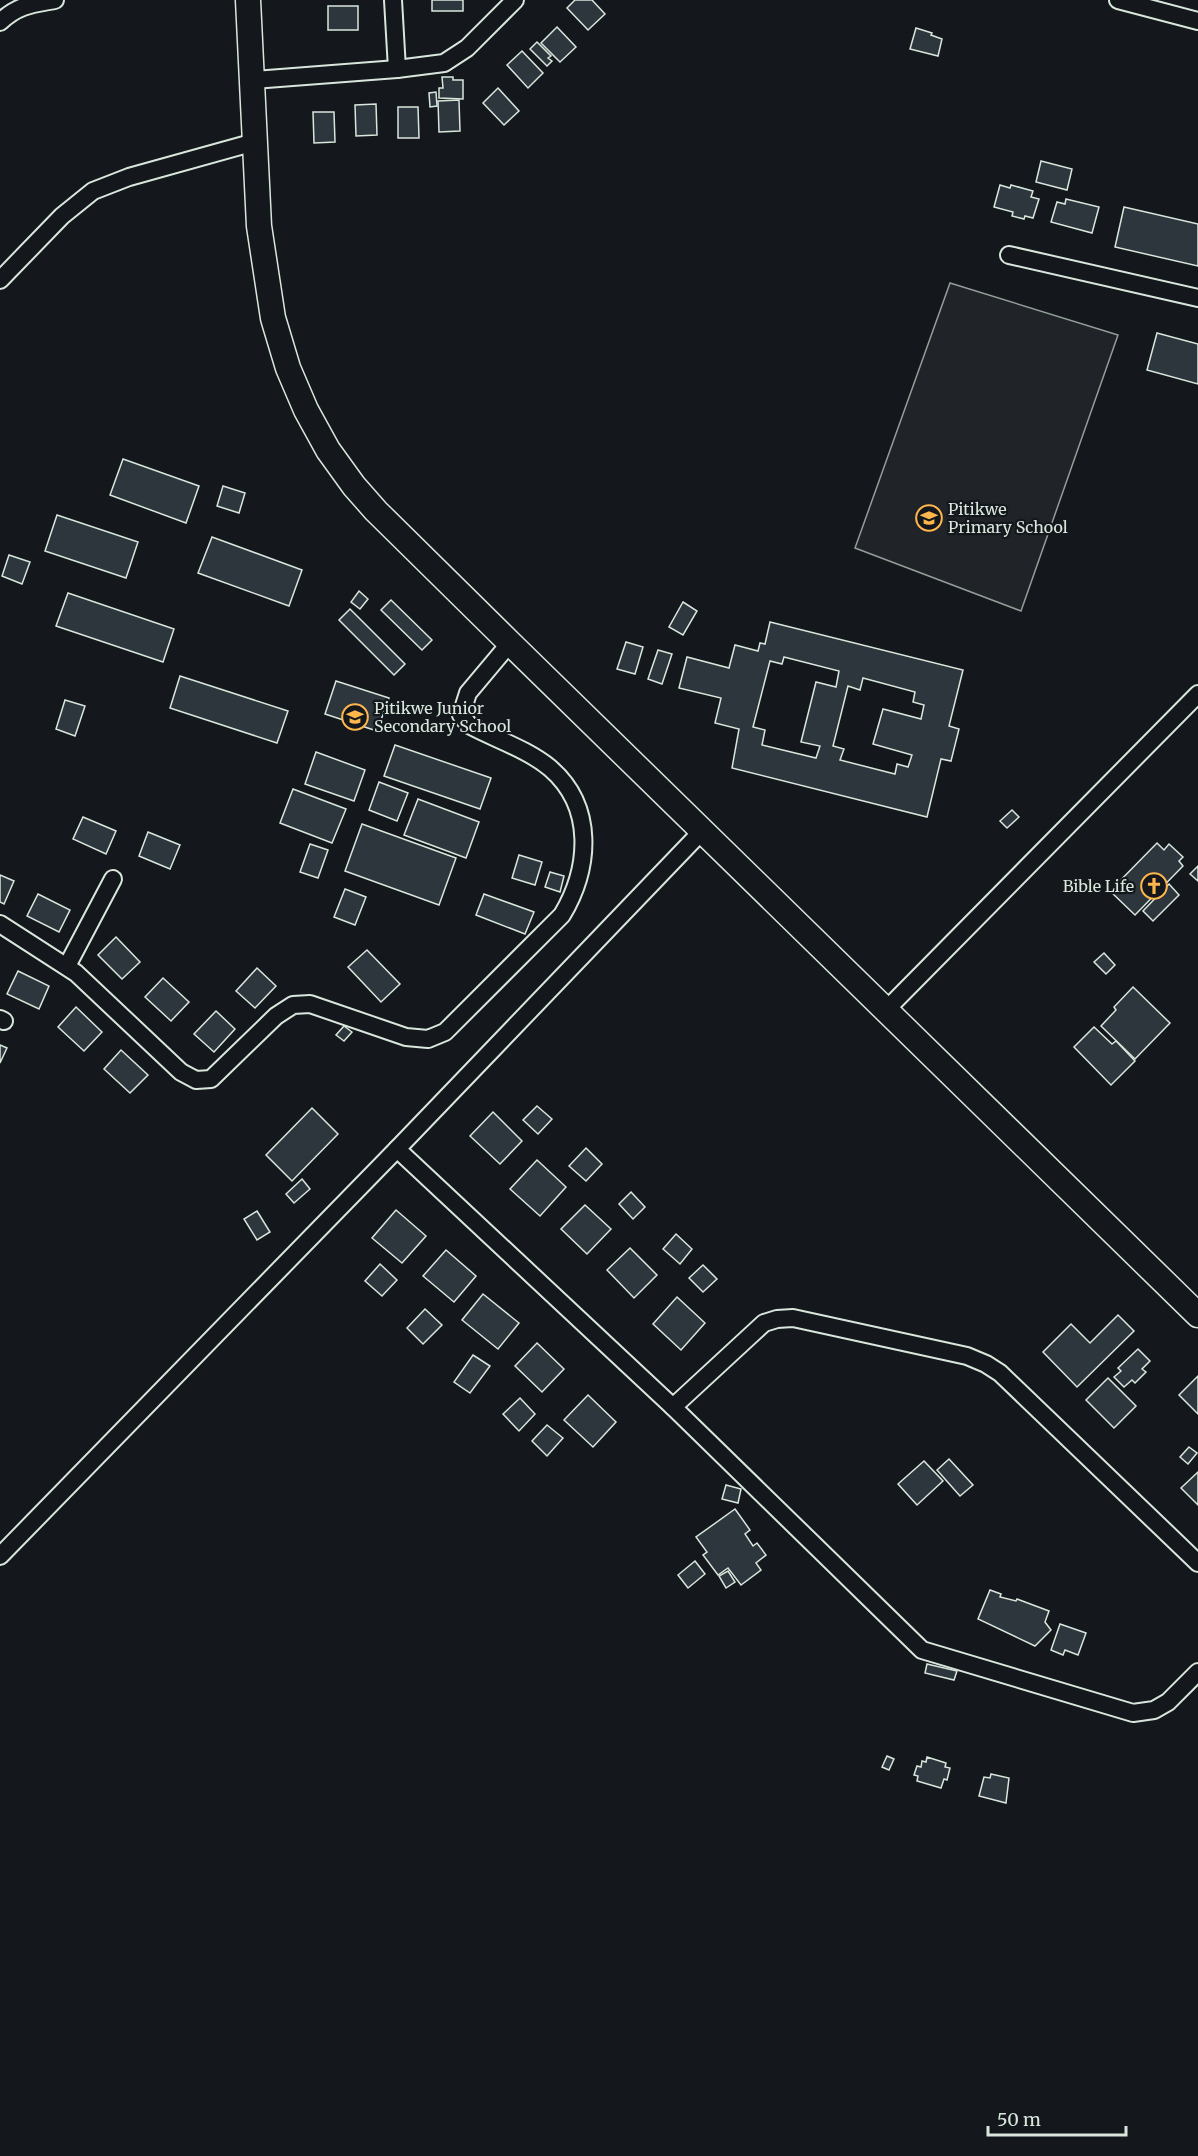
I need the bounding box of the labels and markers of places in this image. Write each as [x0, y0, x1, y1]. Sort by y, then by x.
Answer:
place label: Pitikwe Primary School [948, 499, 1068, 537]
school or university icon: Pitikwe Primary School [914, 503, 944, 533]
place label: Pitikwe Junior Secondary School [374, 698, 511, 736]
school or university icon: Pitikwe Junior Secondary School [340, 702, 370, 732]
church icon: Bible Life [1139, 871, 1169, 901]
place label: Bible Life [1063, 876, 1134, 896]

